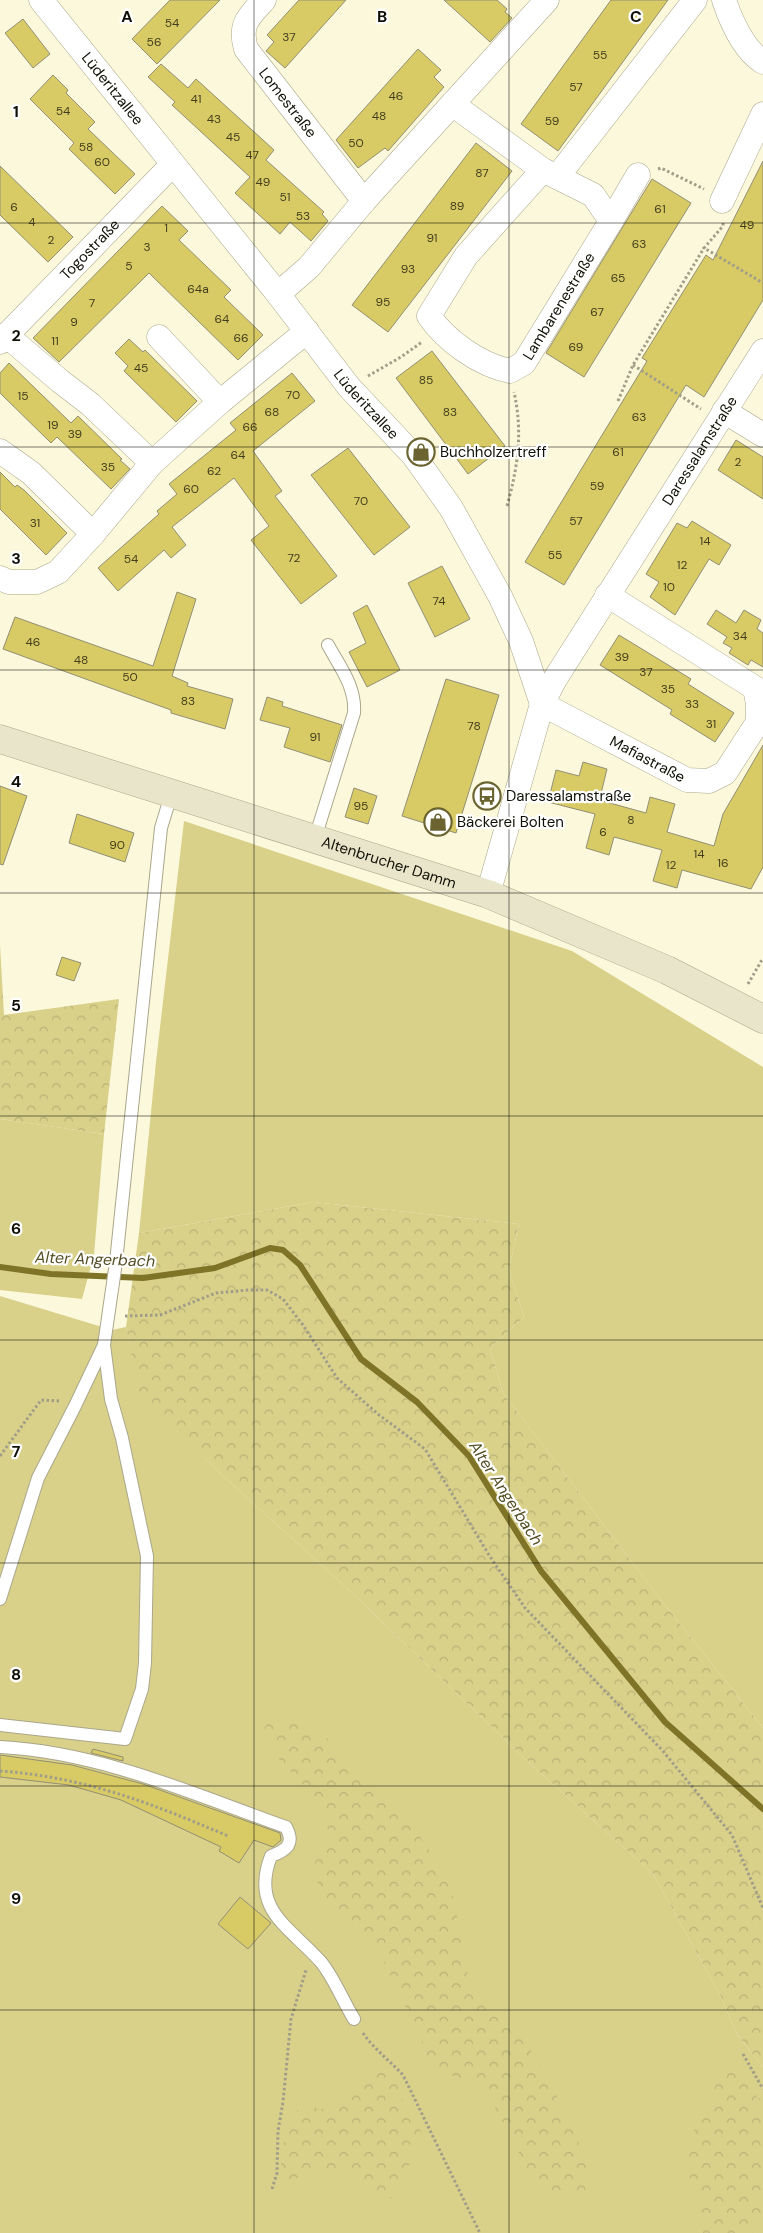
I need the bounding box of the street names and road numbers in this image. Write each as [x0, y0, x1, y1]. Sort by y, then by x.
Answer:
street label: Lüderitzallee [77, 48, 148, 129]
street label: Lomestraße [254, 64, 321, 142]
street label: Togostraße [56, 215, 124, 284]
street label: Lambarenestraße [518, 249, 599, 364]
street label: Lüderitzallee [329, 365, 403, 444]
street label: Daressalamstraße [658, 392, 742, 509]
street label: Mafiastraße [606, 731, 689, 787]
street label: Altenbrucher Damm [319, 832, 459, 893]

